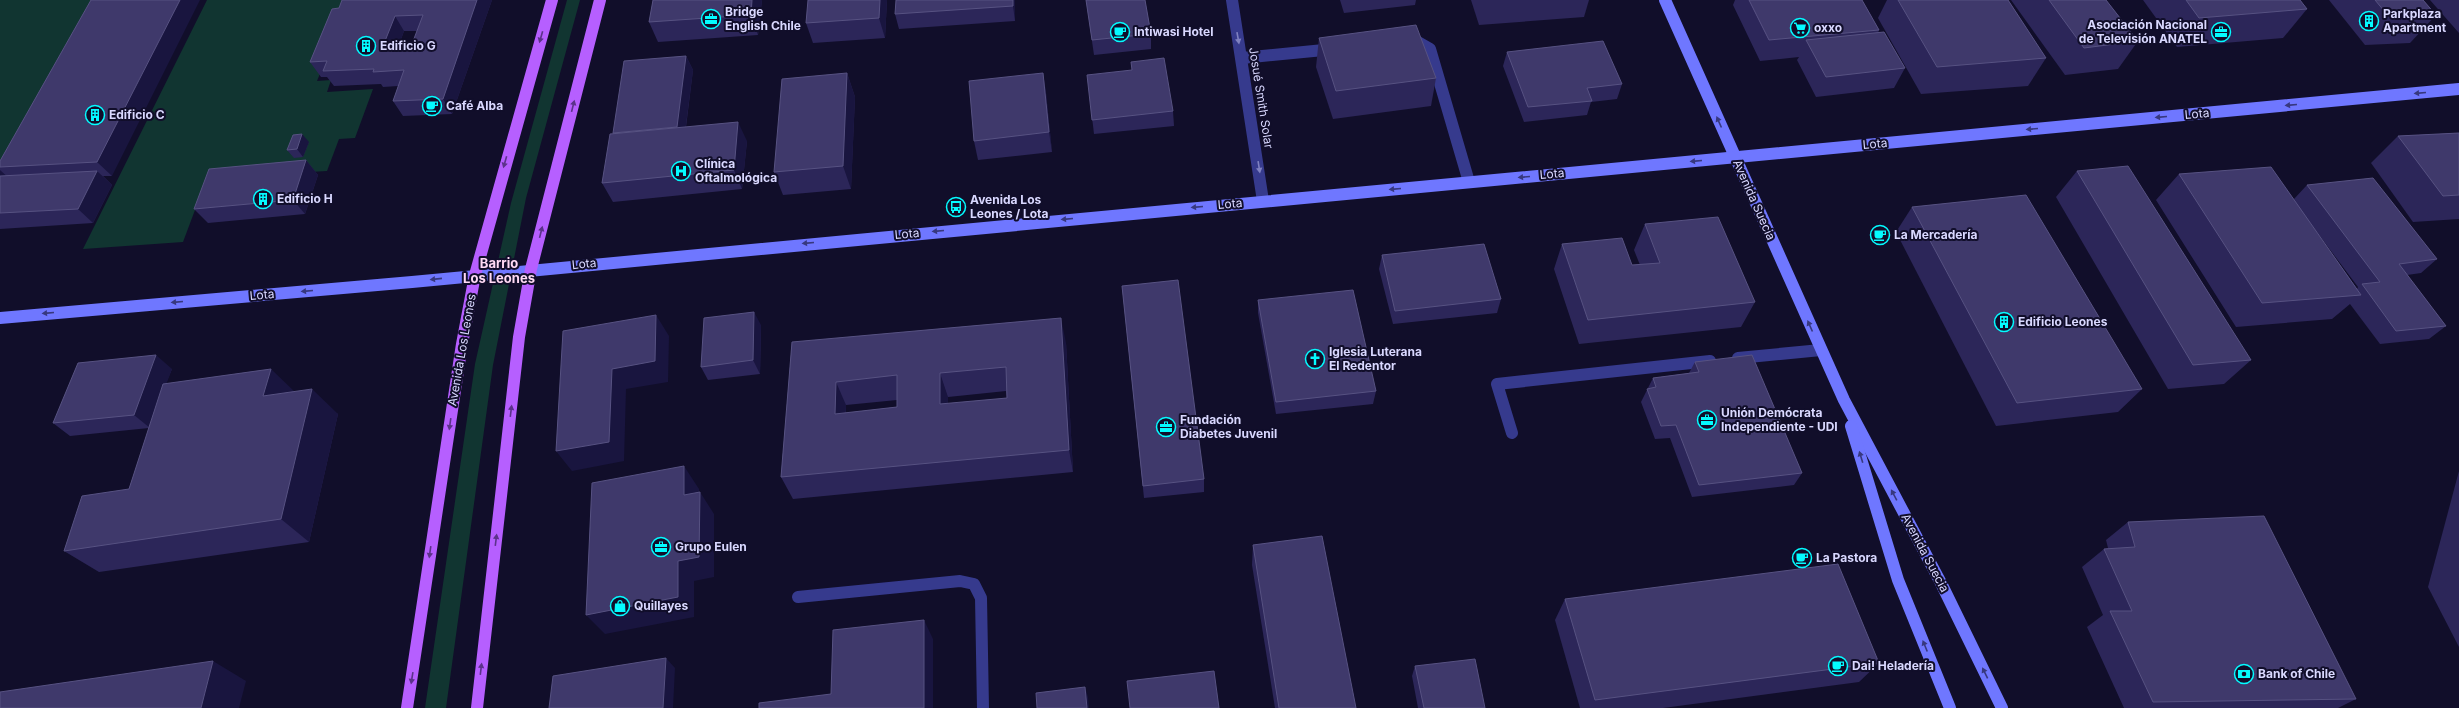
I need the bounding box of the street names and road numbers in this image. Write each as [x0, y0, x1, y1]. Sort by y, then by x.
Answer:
street label: Josué Smith Solar [1246, 46, 1277, 150]
street label: Lota [2184, 105, 2210, 122]
street label: Lota [1862, 135, 1888, 152]
street label: Avenida Suecia [1730, 157, 1779, 242]
street label: Lota [1539, 165, 1565, 182]
street label: Lota [1217, 195, 1243, 212]
street label: Lota [894, 225, 920, 242]
street label: Lota [571, 255, 597, 272]
street label: Lota [249, 286, 275, 303]
street label: Avenida Los Leones [444, 293, 479, 407]
street label: Avenida Suecia [1898, 511, 1952, 595]

